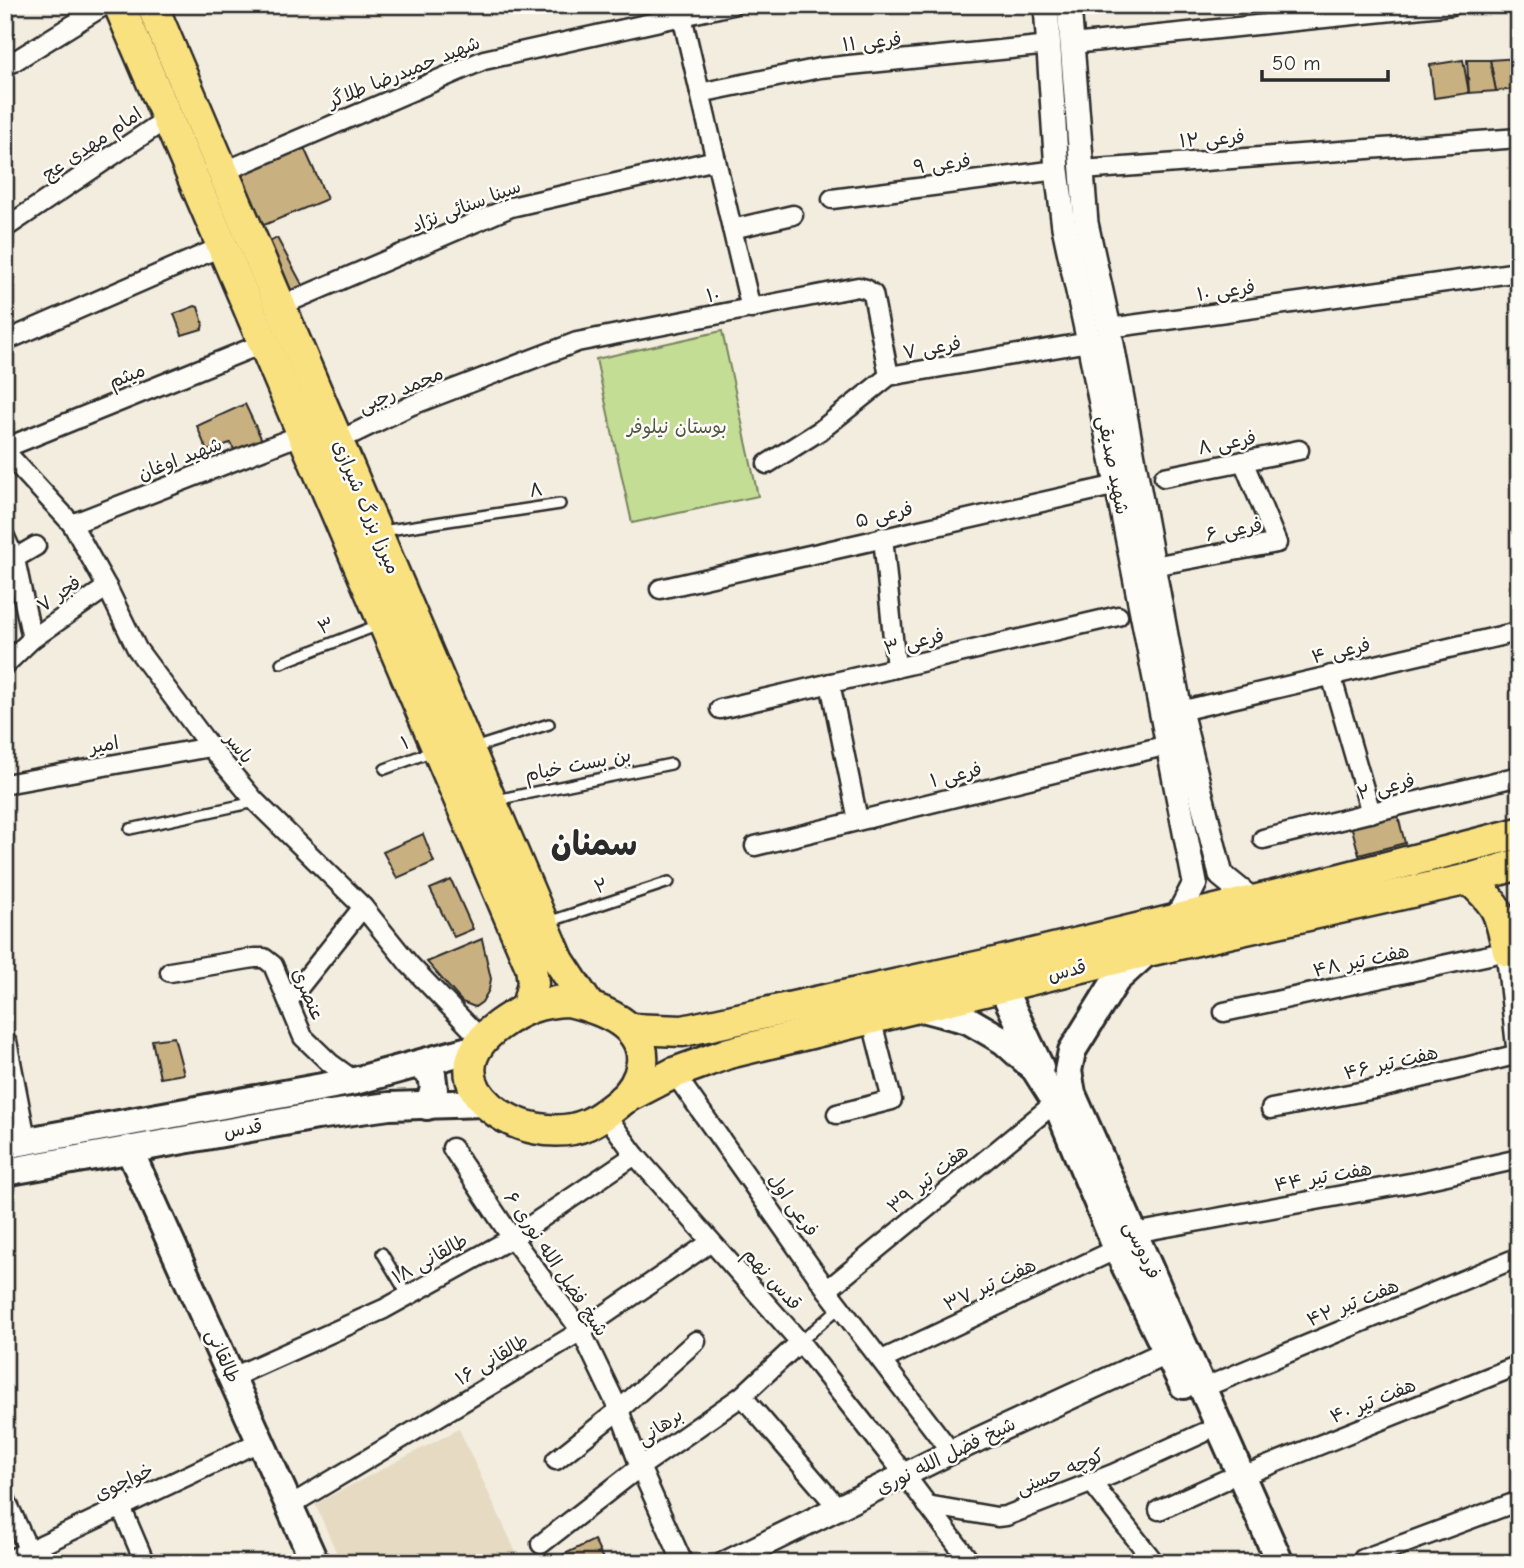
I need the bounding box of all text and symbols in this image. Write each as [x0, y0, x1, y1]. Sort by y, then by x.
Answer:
street label: فرعی ۱۱ [841, 28, 903, 57]
street label: شهید حمیدرضا طلاگر [323, 31, 483, 113]
scale bar [1262, 38, 1388, 82]
text: 50 m [1272, 51, 1321, 75]
street label: امام مهدی عج [38, 103, 148, 188]
street label: فرعی ۱۲ [1179, 126, 1245, 153]
street label: فرعی ۹ [912, 150, 972, 179]
street label: سینا سنائی نژاد [408, 175, 524, 238]
street label: فرعی ۱۰ [1195, 276, 1257, 307]
street label: ۱۰ [704, 283, 722, 307]
street label: فرعی ۷ [901, 332, 963, 365]
street label: میثم [106, 359, 149, 396]
street label: محمد رجبی [355, 362, 447, 419]
street label: شهید صدیقی [1092, 414, 1133, 516]
park label: بوستان نیلوفر [625, 416, 727, 439]
street label: فرعی ۸ [1196, 427, 1258, 460]
street label: شهید اوغان [135, 433, 225, 485]
street label: میرزا بزرگ شیرازی [328, 437, 404, 577]
street label: ۸ [528, 478, 544, 502]
street label: فرعی ۵ [853, 498, 915, 533]
street label: فرعی ۶ [1204, 514, 1264, 547]
street label: فجر ۷ [33, 571, 85, 617]
street label: ۳ [315, 613, 337, 639]
street label: فرعی ۳ [882, 624, 946, 661]
street label: فرعی ۴ [1309, 634, 1373, 669]
street label: یاسر [219, 727, 258, 768]
street label: ۱ [398, 731, 412, 755]
street label: امیر [86, 732, 120, 759]
street label: بن بست خیام [523, 744, 634, 789]
street label: فرعی ۱ [928, 758, 984, 793]
street label: فرعی ۲ [1355, 769, 1417, 806]
district label: سمنان [551, 825, 637, 863]
street label: ۲ [591, 874, 611, 898]
street label: هفت تیر ۴۸ [1311, 940, 1411, 982]
street label: قدس [1045, 956, 1089, 986]
street label: عنصری [287, 965, 329, 1023]
street label: هفت تیر ۴۶ [1342, 1041, 1440, 1085]
street label: قدس [222, 1115, 264, 1143]
street label: هفت تیر ۳۹ [883, 1140, 973, 1218]
street label: هفت تیر ۴۴ [1272, 1158, 1374, 1196]
street label: فرعی اول [763, 1169, 823, 1241]
street label: شیخ فضل الله نوری ۶ [499, 1187, 613, 1341]
street label: فردوسی [1118, 1217, 1165, 1283]
street label: طالقانی ۱۸ [388, 1229, 472, 1290]
street label: قدس نهم [736, 1243, 806, 1317]
street label: هفت تیر ۳۷ [940, 1254, 1040, 1316]
street label: هفت تیر ۴۲ [1304, 1275, 1402, 1331]
street label: طالقانی [201, 1326, 245, 1387]
street label: طالقانی ۱۶ [452, 1330, 533, 1391]
street label: هفت تیر ۴۰ [1327, 1374, 1419, 1428]
street label: برهانی [633, 1404, 687, 1451]
street label: شیخ فضل الله نوری [873, 1413, 1020, 1500]
street label: کوچه حسنی [1013, 1444, 1107, 1500]
street label: خواجوی [91, 1459, 157, 1505]

